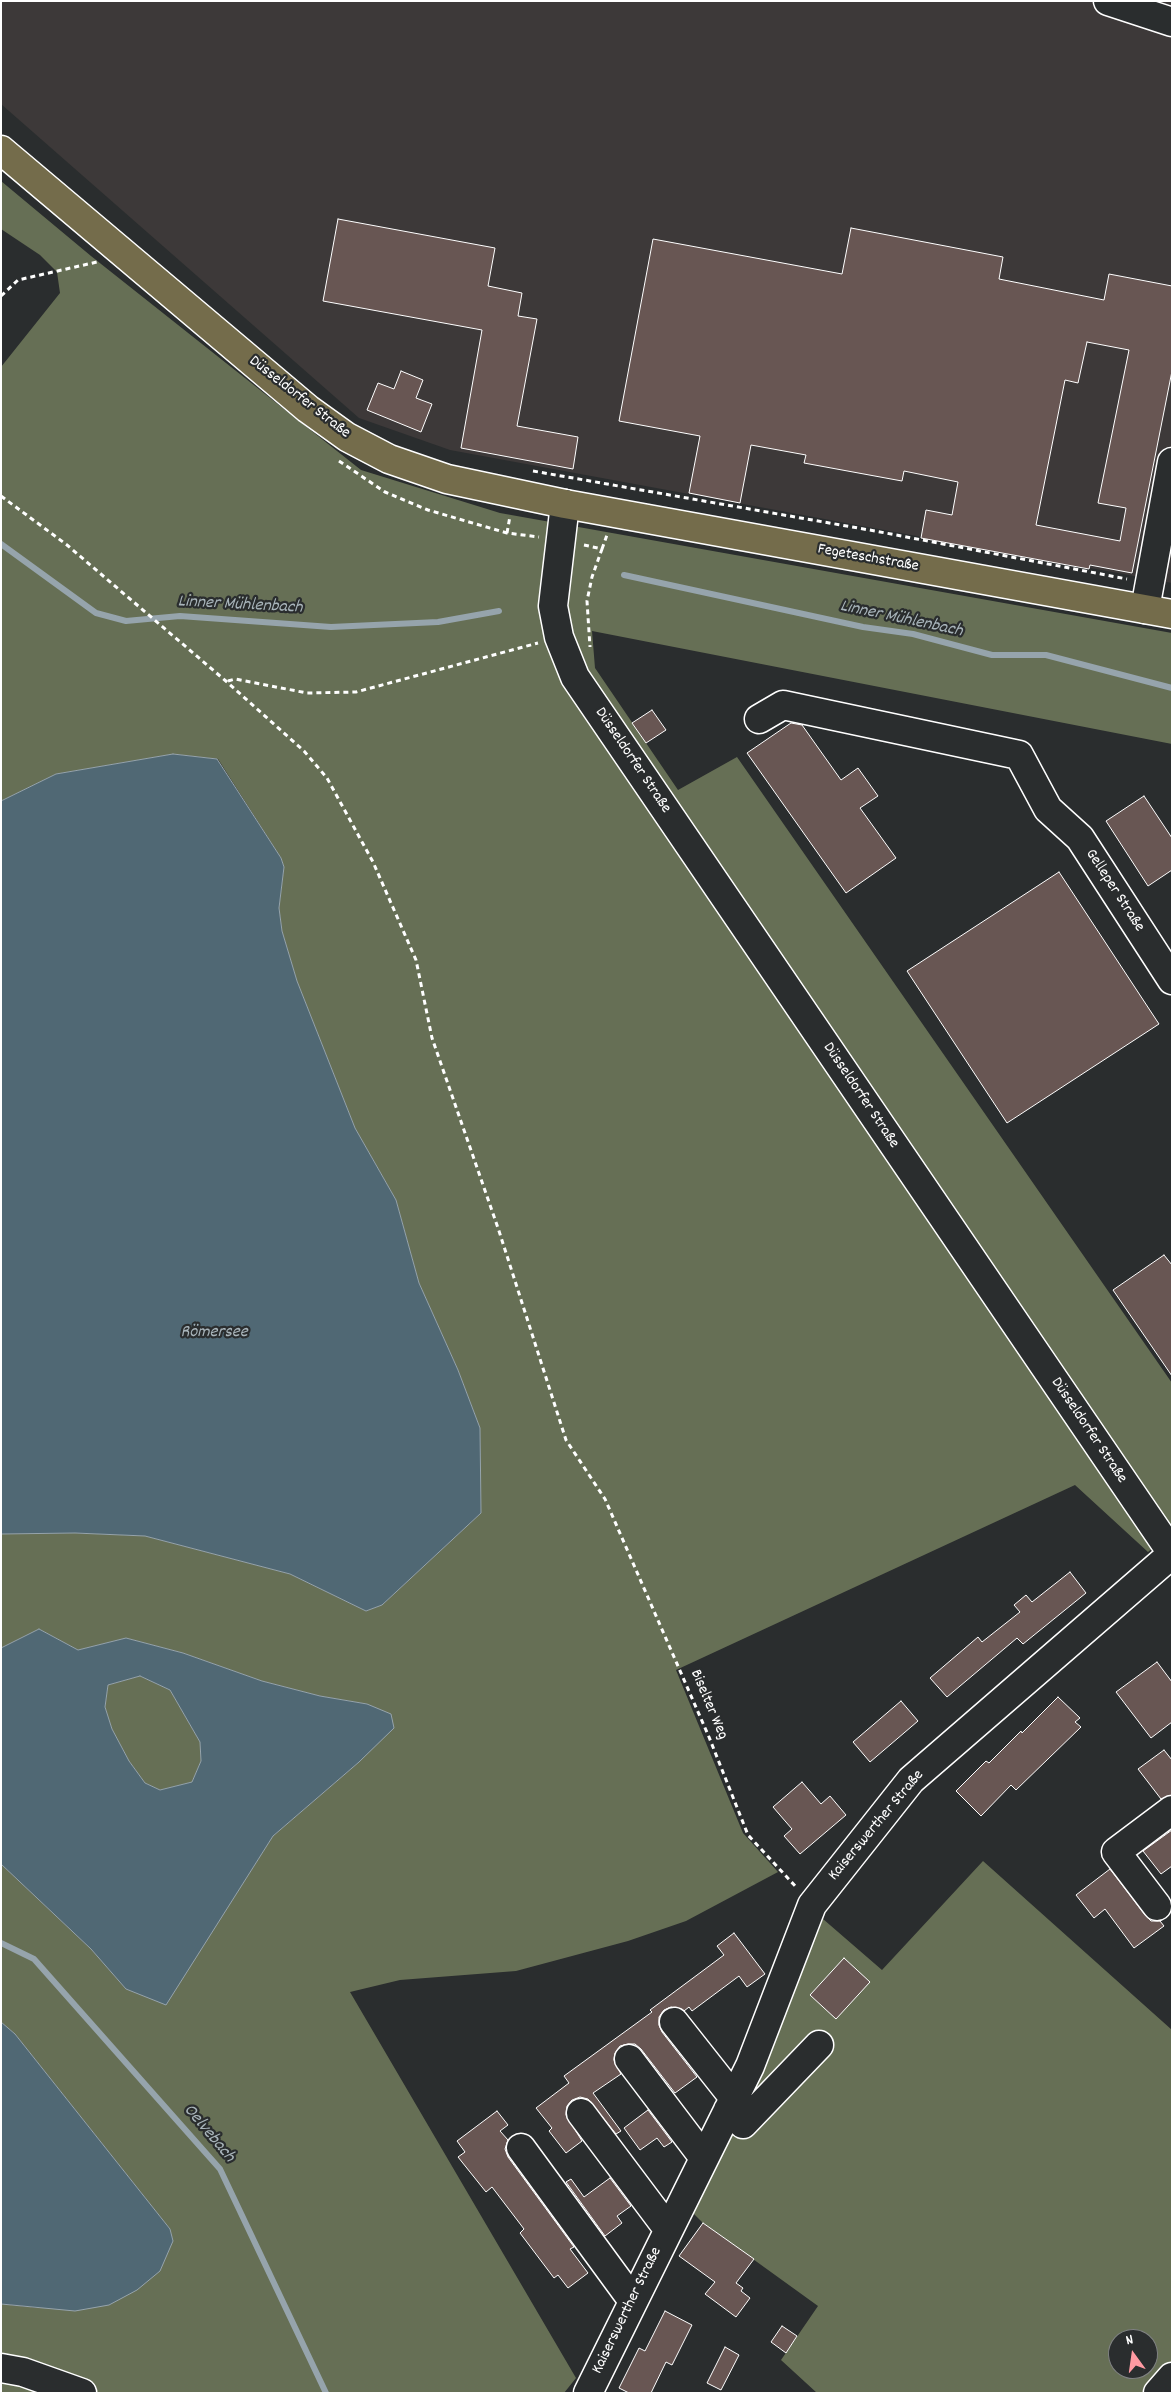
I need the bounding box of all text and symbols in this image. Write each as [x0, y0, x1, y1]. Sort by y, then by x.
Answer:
street label: Düsseldorfer Straße [244, 352, 354, 444]
street label: Fegeteschstraße [816, 541, 920, 577]
water label: Linner Mühlenbach [177, 592, 303, 620]
water label: Linner Mühlenbach [838, 596, 964, 644]
street label: Düsseldorfer Straße [590, 705, 674, 817]
street label: Gelleper Straße [1080, 846, 1148, 936]
street label: Düsseldorfer Straße [818, 1040, 902, 1152]
water label: Römersee [180, 1323, 248, 1345]
street label: Düsseldorfer Straße [1046, 1375, 1130, 1487]
street label: Biselter Weg [685, 1667, 731, 1743]
street label: Kaiserswerther Straße [825, 1767, 929, 1885]
water label: Oelvebach [177, 2100, 239, 2168]
street label: Kaiserswerther Straße [589, 2245, 667, 2377]
north arrow [1108, 2329, 1158, 2379]
text: N [1124, 2330, 1135, 2351]

